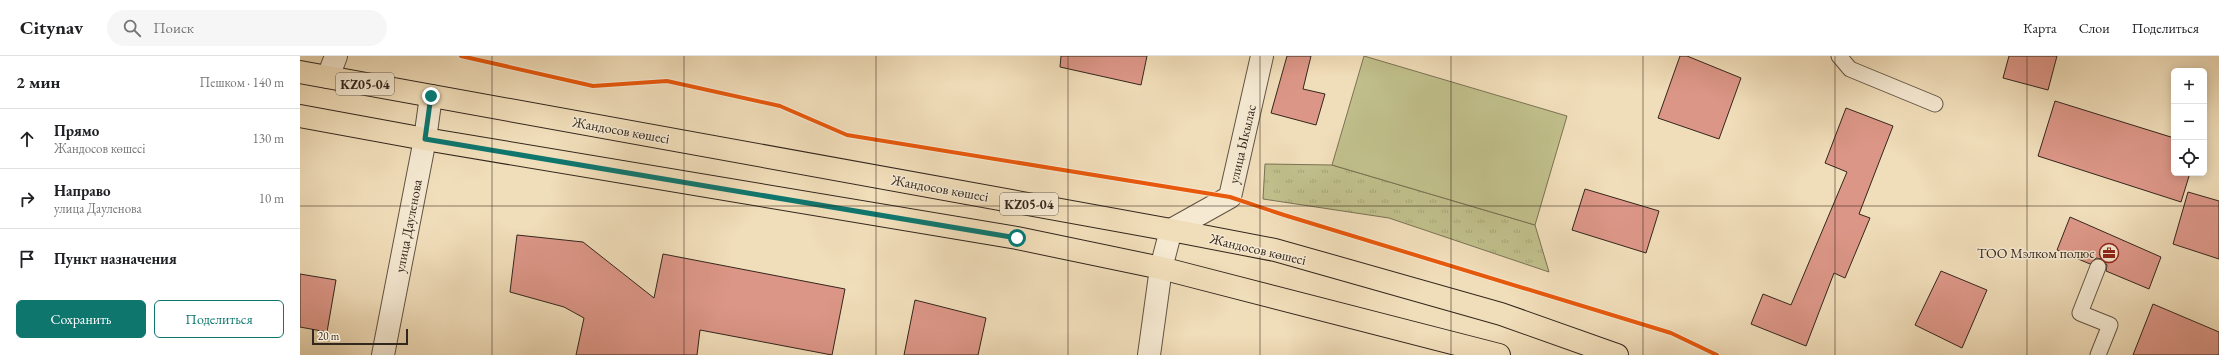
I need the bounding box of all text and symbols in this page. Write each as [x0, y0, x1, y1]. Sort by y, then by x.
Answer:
search box [107, 10, 387, 46]
text: Citynav [20, 15, 83, 40]
icon: search [121, 17, 143, 39]
text: Поиск [153, 18, 194, 37]
text: Карта [2023, 19, 2057, 37]
text: Слои [2079, 19, 2110, 37]
text: Поделиться [2132, 19, 2199, 37]
map controls [2171, 68, 2207, 176]
button: + [2171, 68, 2207, 104]
text: 2 мин [16, 71, 60, 93]
road number: KZ05-04 [336, 73, 394, 95]
text: Пешком · 140 m [200, 74, 284, 91]
route end [422, 87, 440, 105]
street label: улица Ыкылас [1224, 102, 1260, 185]
button: − [2171, 104, 2207, 140]
street label: Жандосов көшесі [570, 112, 672, 148]
text: Прямо [54, 121, 99, 140]
icon: ahead [16, 128, 38, 150]
text: 130 m [253, 130, 284, 147]
text: Жандосов көшесі [54, 140, 145, 157]
button: locate [2171, 140, 2207, 176]
street label: Жандосов көшесі [889, 170, 991, 206]
street label: улица Дауленова [390, 177, 426, 274]
text: Направо [54, 181, 111, 200]
icon: right [16, 188, 38, 210]
text: 10 m [259, 190, 284, 207]
road number: KZ05-04 [1000, 193, 1058, 215]
text: улица Дауленова [54, 200, 142, 217]
route start [1008, 229, 1026, 247]
street label: Жандосов көшесі [1207, 229, 1309, 269]
office icon: ТОО Мэлком полюс [2098, 242, 2120, 264]
place label: ТОО Мэлком полюс [1977, 244, 2095, 262]
icon: arrive [16, 248, 38, 270]
text: Пункт назначения [54, 249, 177, 268]
button: Сохранить [16, 300, 146, 338]
button: Поделиться [154, 300, 284, 338]
scale bar [312, 327, 408, 346]
text: 20 m [318, 329, 339, 343]

